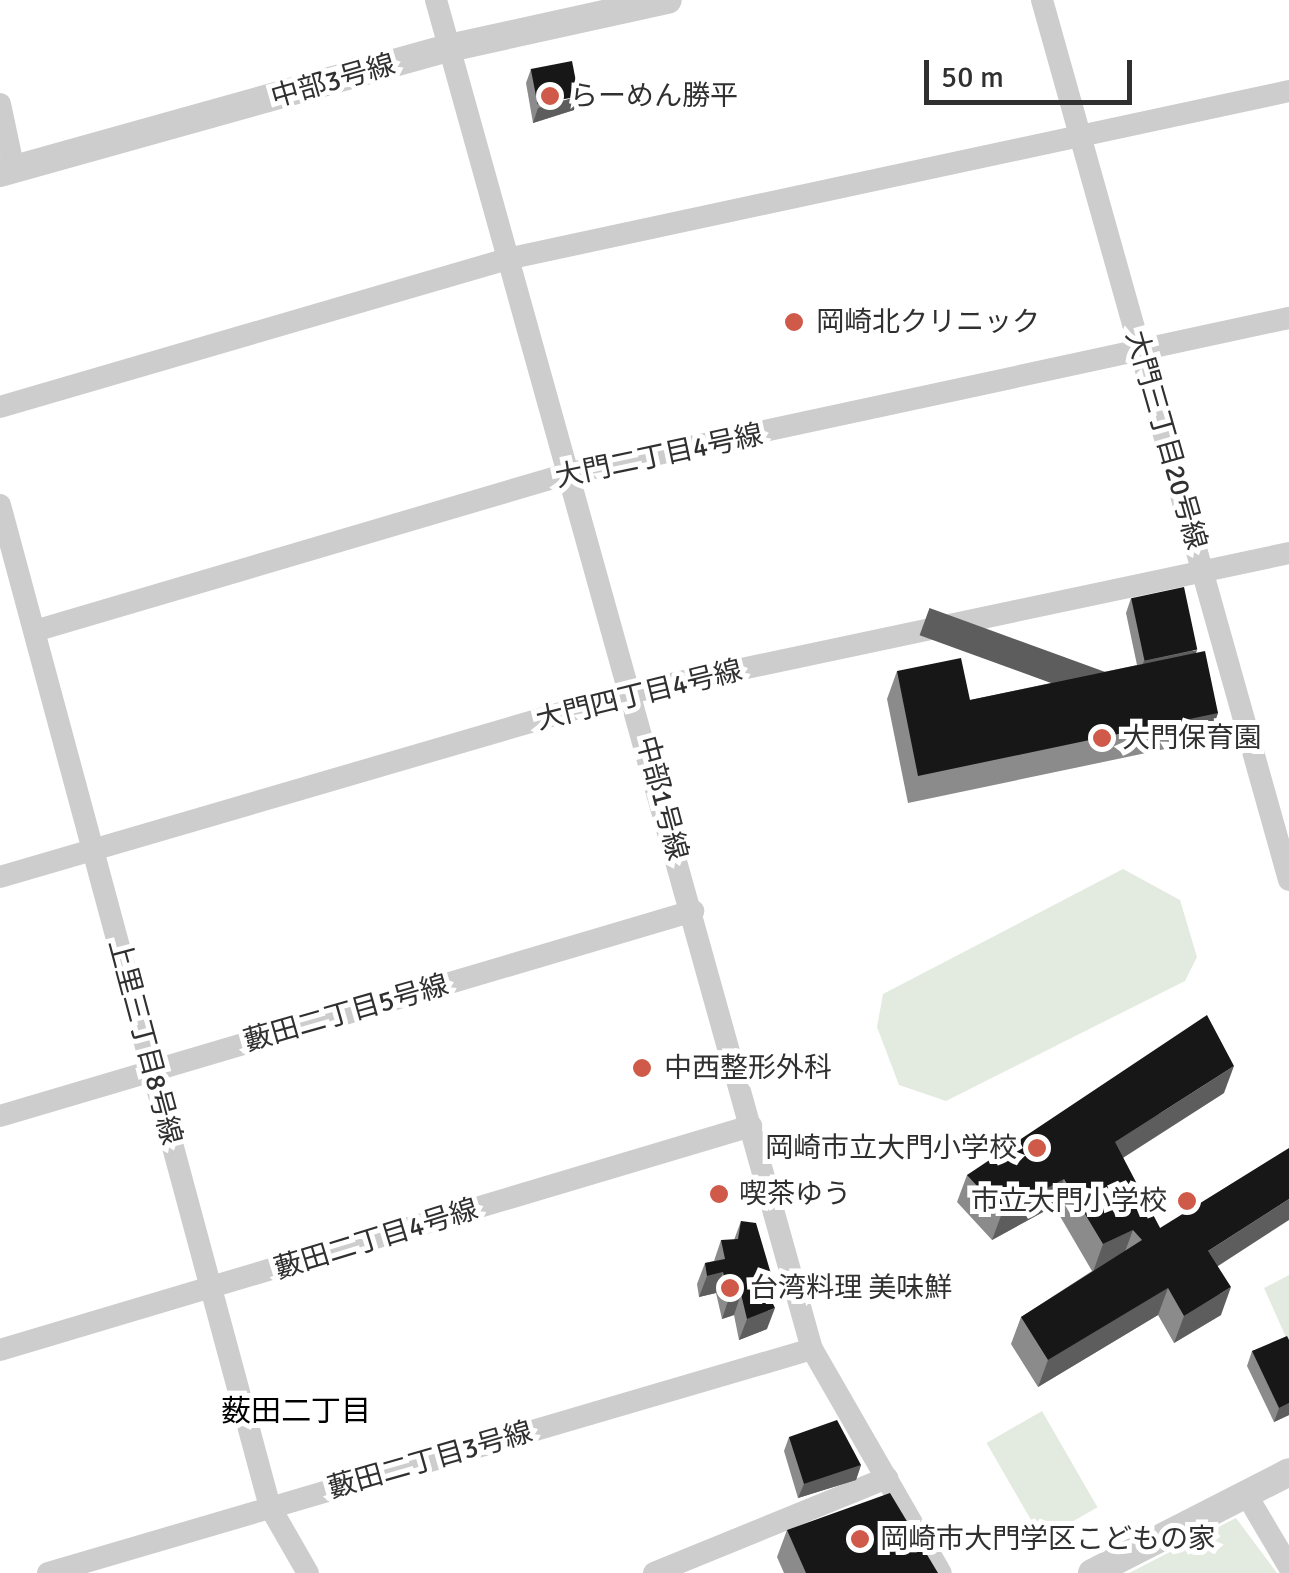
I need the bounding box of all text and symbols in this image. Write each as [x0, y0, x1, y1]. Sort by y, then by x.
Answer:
scale bar [929, 40, 1136, 102]
street label: 中部3号線 [267, 47, 399, 115]
text: 50 m [941, 59, 1004, 96]
place label: らーめん勝平 [570, 79, 738, 113]
marker: らーめん勝平 [539, 85, 561, 107]
place label: 岡崎北クリニック [816, 305, 1040, 339]
marker: 岡崎北クリニック [781, 309, 807, 335]
street label: 大門三丁目20号線 [1119, 327, 1213, 553]
street label: 大門二丁目4号線 [552, 418, 766, 494]
street label: 大門四丁目4号線 [533, 653, 745, 737]
place label: 大門保育園 [1122, 721, 1262, 755]
marker: 大門保育園 [1091, 727, 1113, 749]
street label: 中部1号線 [629, 732, 695, 864]
street label: 上里三丁目8号線 [101, 936, 189, 1148]
street label: 藪田二丁目5号線 [240, 968, 452, 1058]
place label: 中西整形外科 [664, 1051, 832, 1085]
marker: 中西整形外科 [629, 1055, 655, 1081]
place label: 岡崎市立大門小学校 [765, 1131, 1017, 1165]
marker: 岡崎市立大門小学校 [1026, 1137, 1048, 1159]
place label: 喫茶ゆう [739, 1177, 851, 1211]
marker: 喫茶ゆう [708, 1183, 730, 1205]
place label: 市立大門小学校 [971, 1184, 1167, 1218]
marker: 市立大門小学校 [1176, 1190, 1198, 1212]
street label: 藪田二丁目4号線 [270, 1192, 482, 1286]
place label: 台湾料理 美味鮮 [750, 1271, 952, 1305]
marker: 台湾料理 美味鮮 [719, 1277, 741, 1299]
district label: 薮田二丁目 [221, 1394, 371, 1430]
street label: 藪田二丁目3号線 [324, 1415, 536, 1505]
place label: 岡崎市大門学区こどもの家 [880, 1522, 1216, 1556]
marker: 岡崎市大門学区こどもの家 [849, 1528, 871, 1550]

